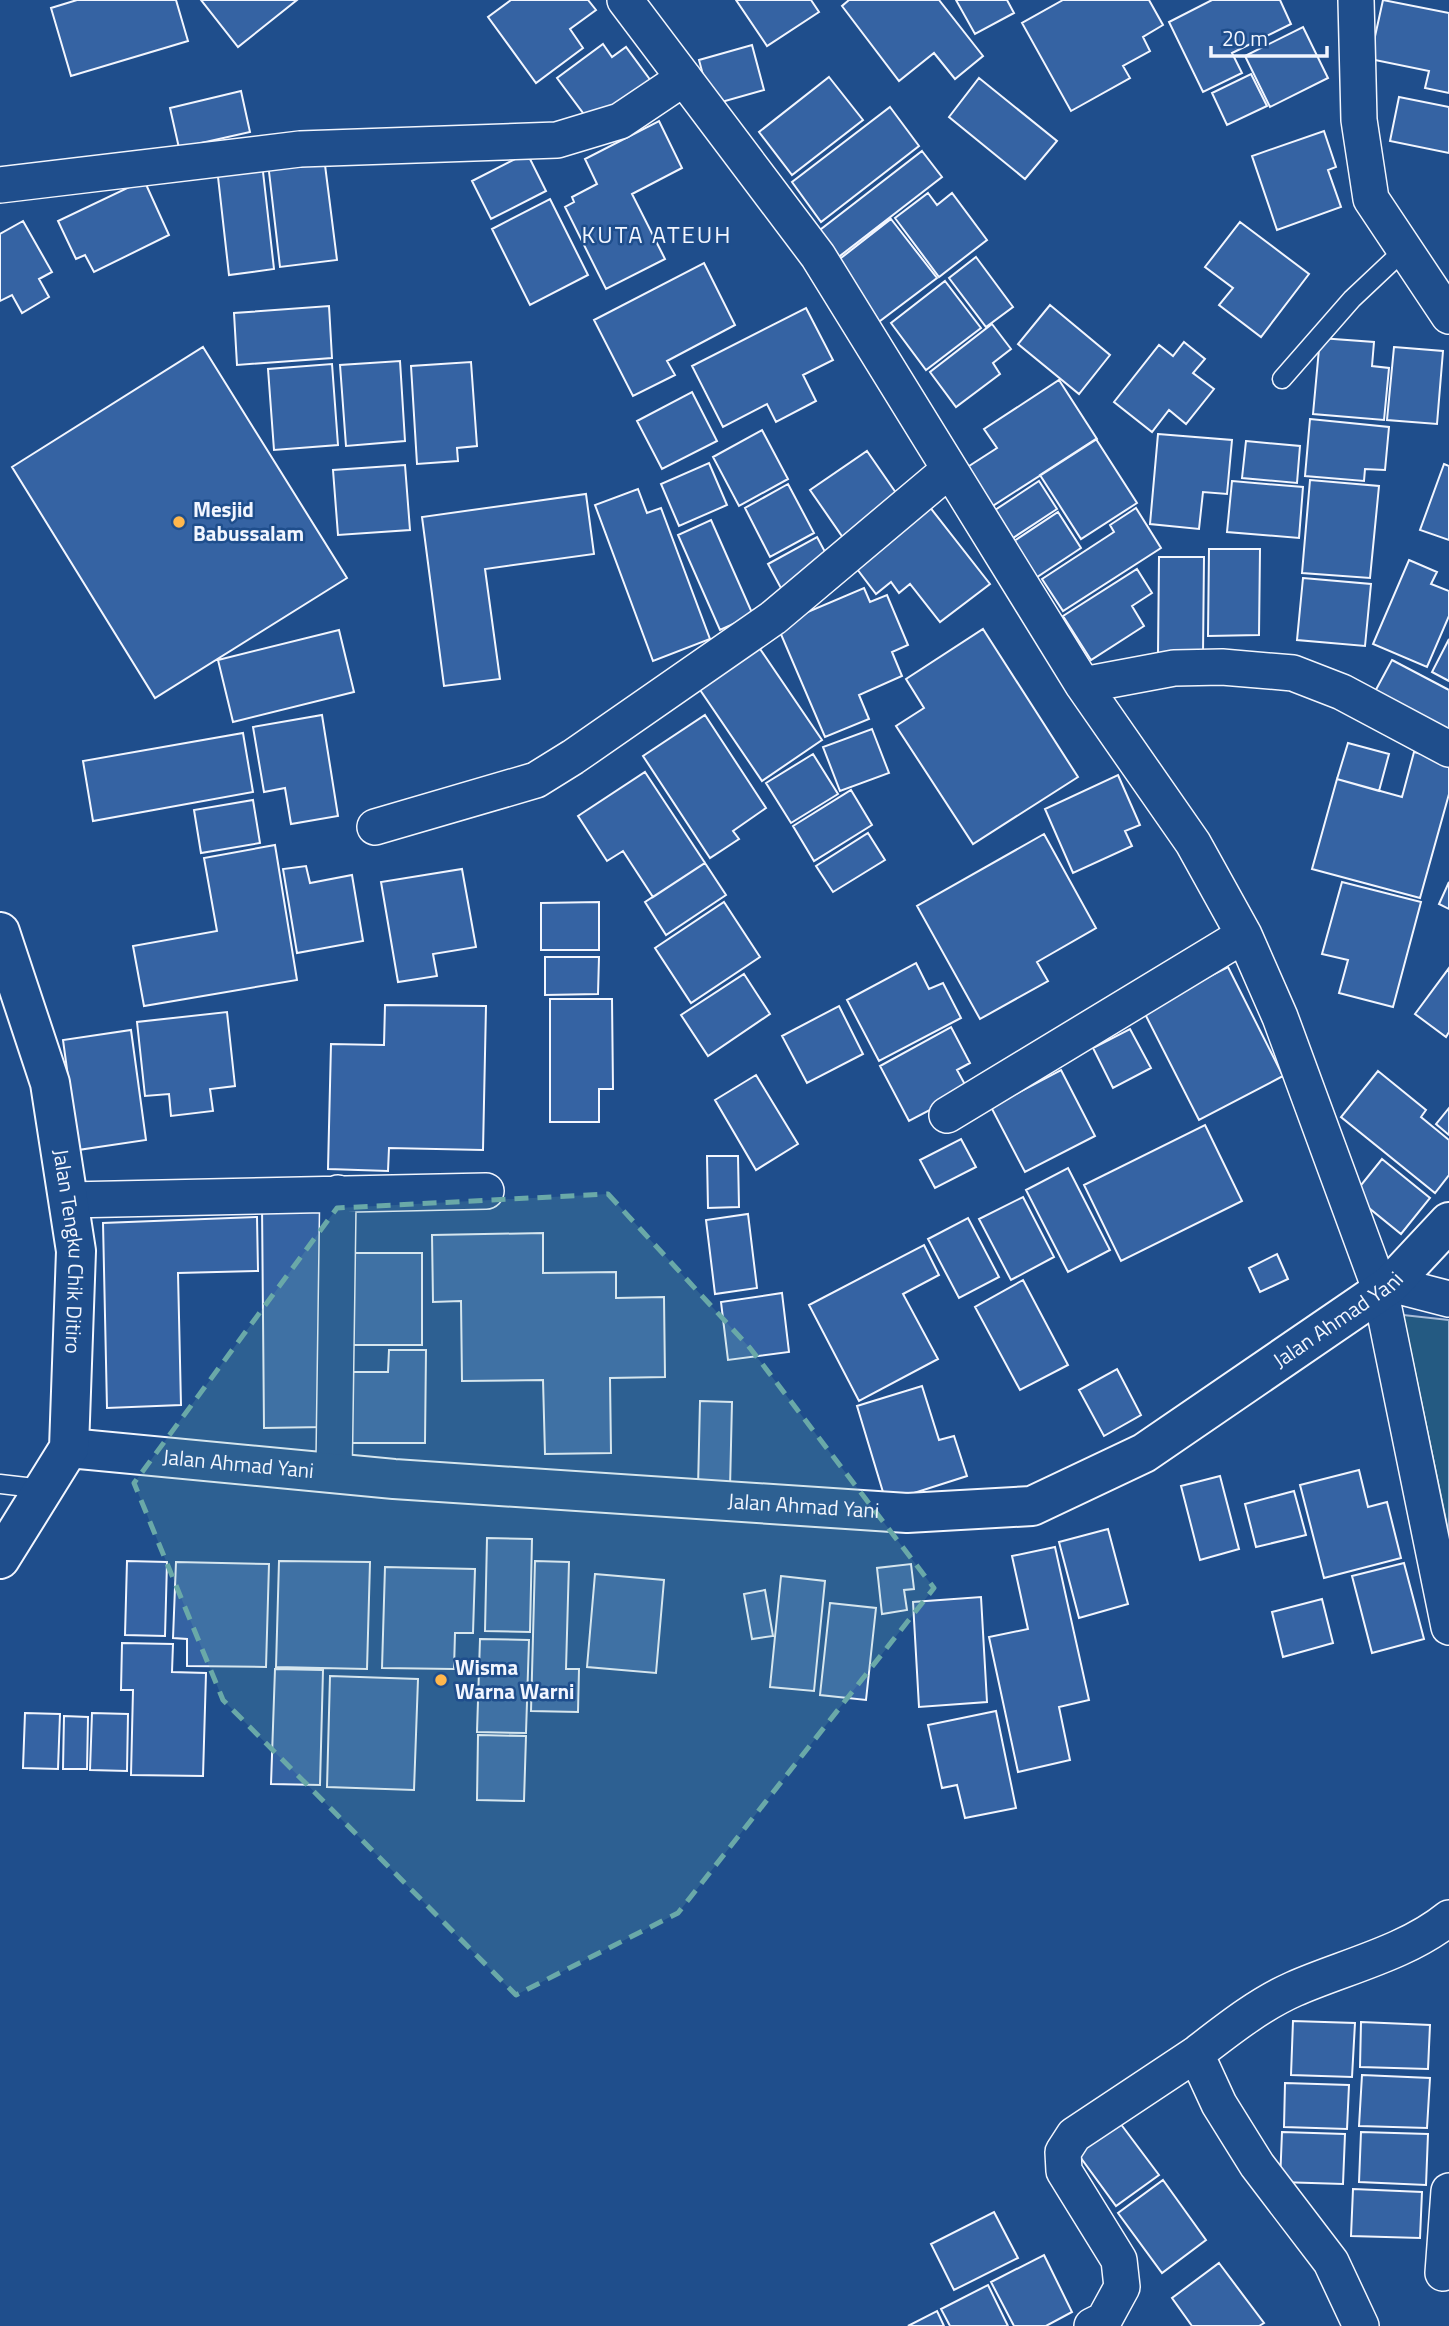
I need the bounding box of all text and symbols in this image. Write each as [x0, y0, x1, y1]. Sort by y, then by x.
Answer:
scale bar [1211, 14, 1326, 58]
text: 20 m [1222, 22, 1268, 54]
district label: KUTA ATEUH [582, 216, 732, 252]
place label: Mesjid Babussalam [193, 493, 304, 549]
marker: Mesjid Babussalam [171, 514, 187, 530]
street label: Jalan Tengku Chik Ditiro [45, 1147, 93, 1354]
street label: Jalan Ahmad Yani [1266, 1264, 1410, 1375]
street label: Jalan Ahmad Yani [161, 1440, 315, 1486]
street label: Jalan Ahmad Yani [727, 1484, 881, 1526]
place label: Wisma Warna Warni [455, 1651, 575, 1707]
marker: Wisma Warna Warni [433, 1672, 449, 1688]

